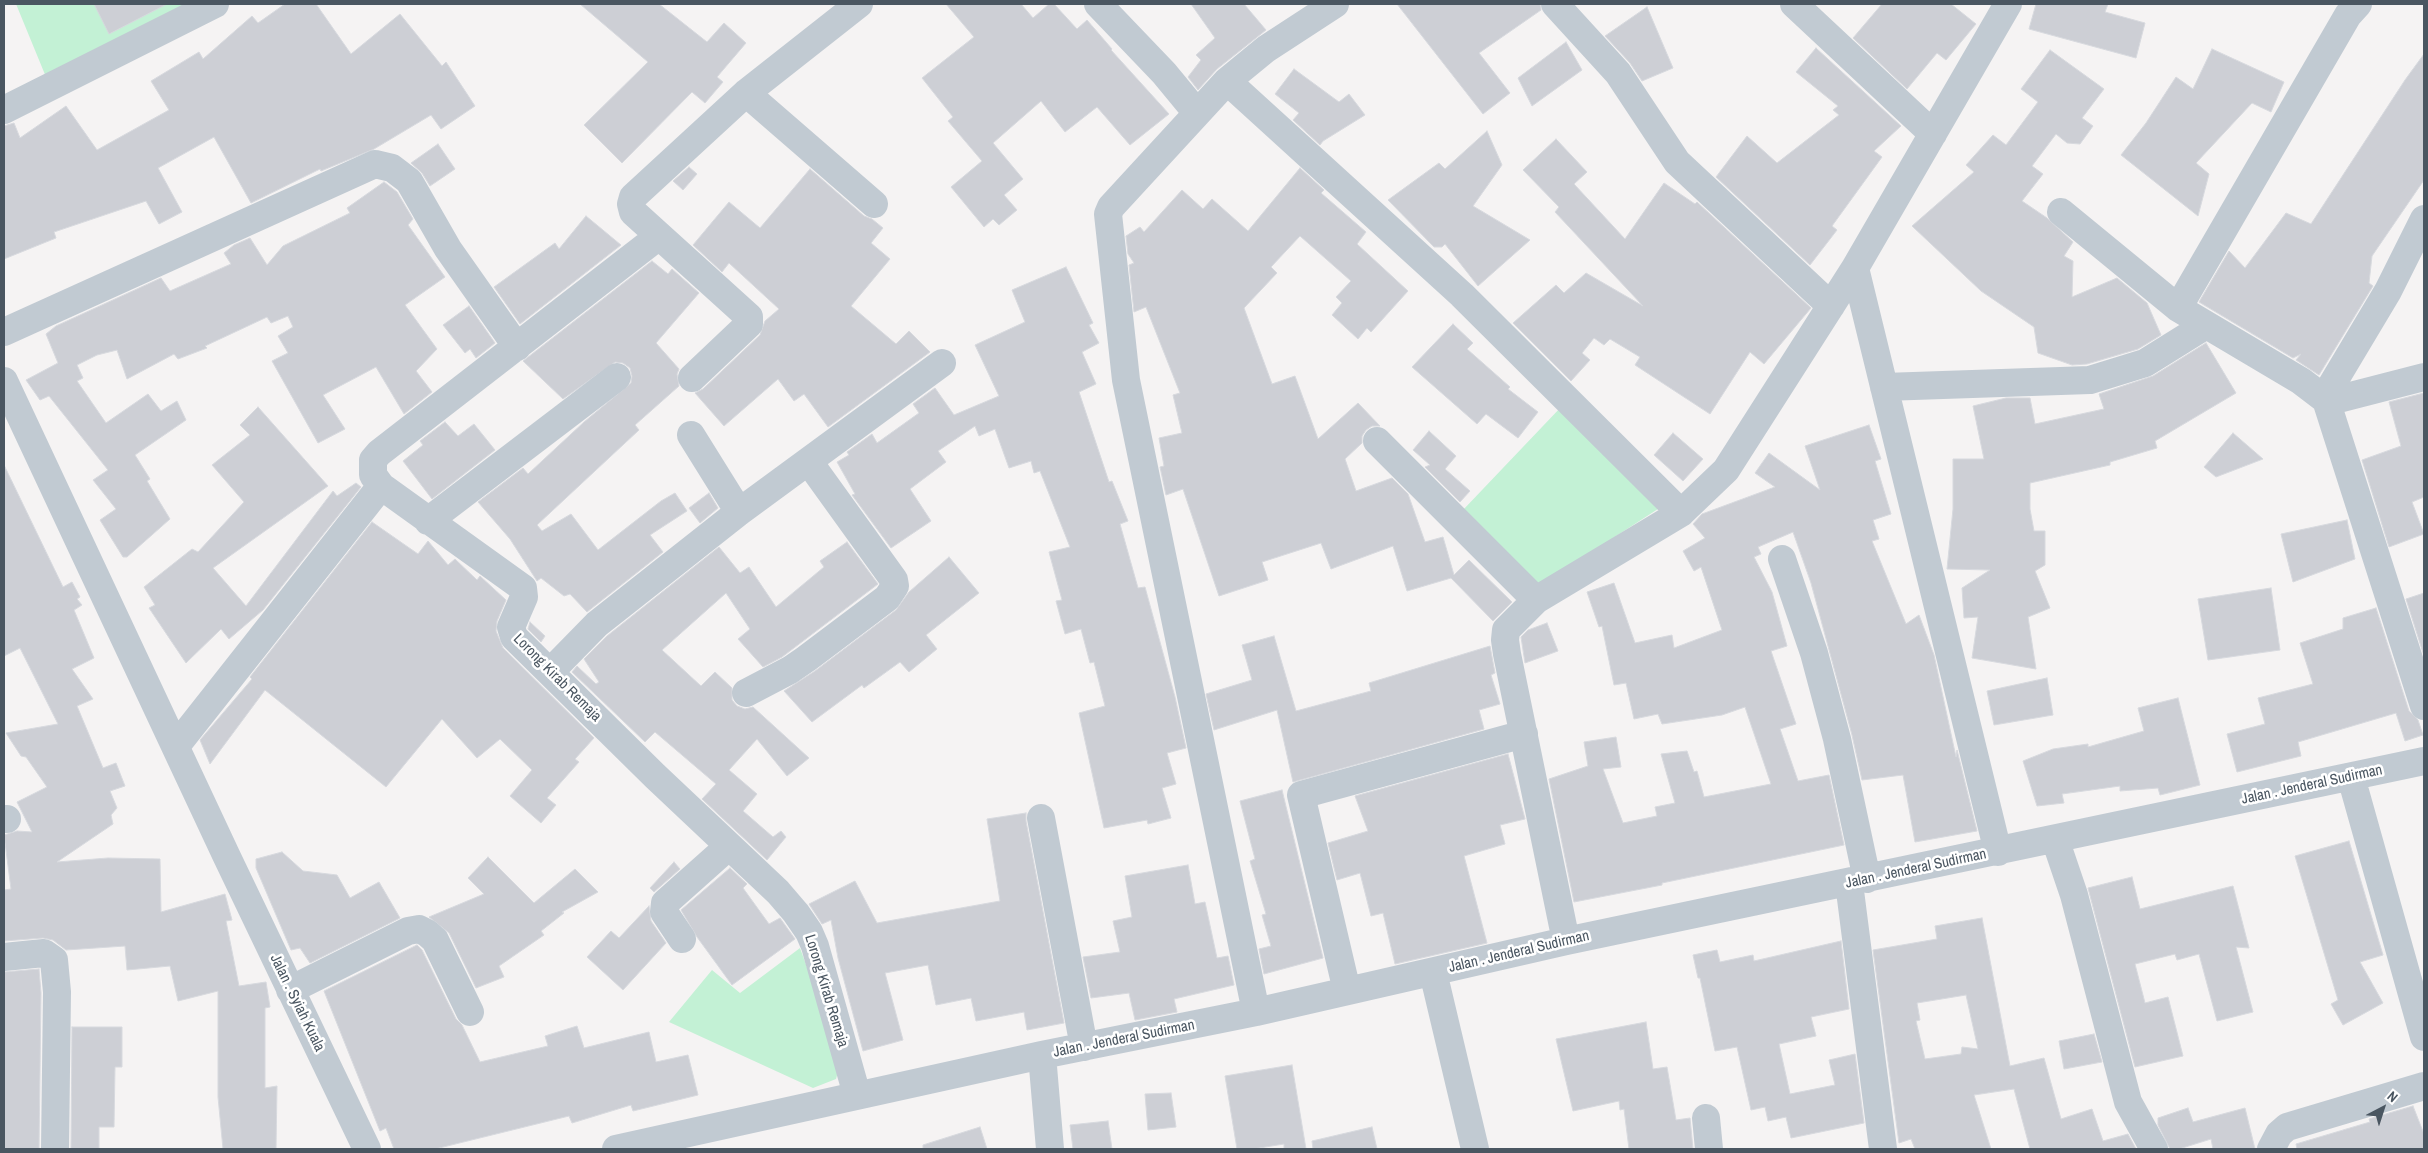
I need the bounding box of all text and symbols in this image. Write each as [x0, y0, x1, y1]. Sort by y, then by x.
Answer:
street label: Lorong Kirab Remaja [509, 630, 605, 726]
street label: Jalan . Jenderal Sudirman [2240, 761, 2384, 809]
street label: Jalan . Jenderal Sudirman [1844, 845, 1988, 893]
street label: Jalan . Jenderal Sudirman [1447, 927, 1591, 977]
street label: Lorong Kirab Remaja [800, 932, 852, 1050]
street label: Jalan . Syiah Kuala [266, 951, 328, 1055]
street label: Jalan . Jenderal Sudirman [1052, 1016, 1196, 1062]
north arrow [2358, 1083, 2408, 1133]
text: N [2384, 1087, 2402, 1106]

